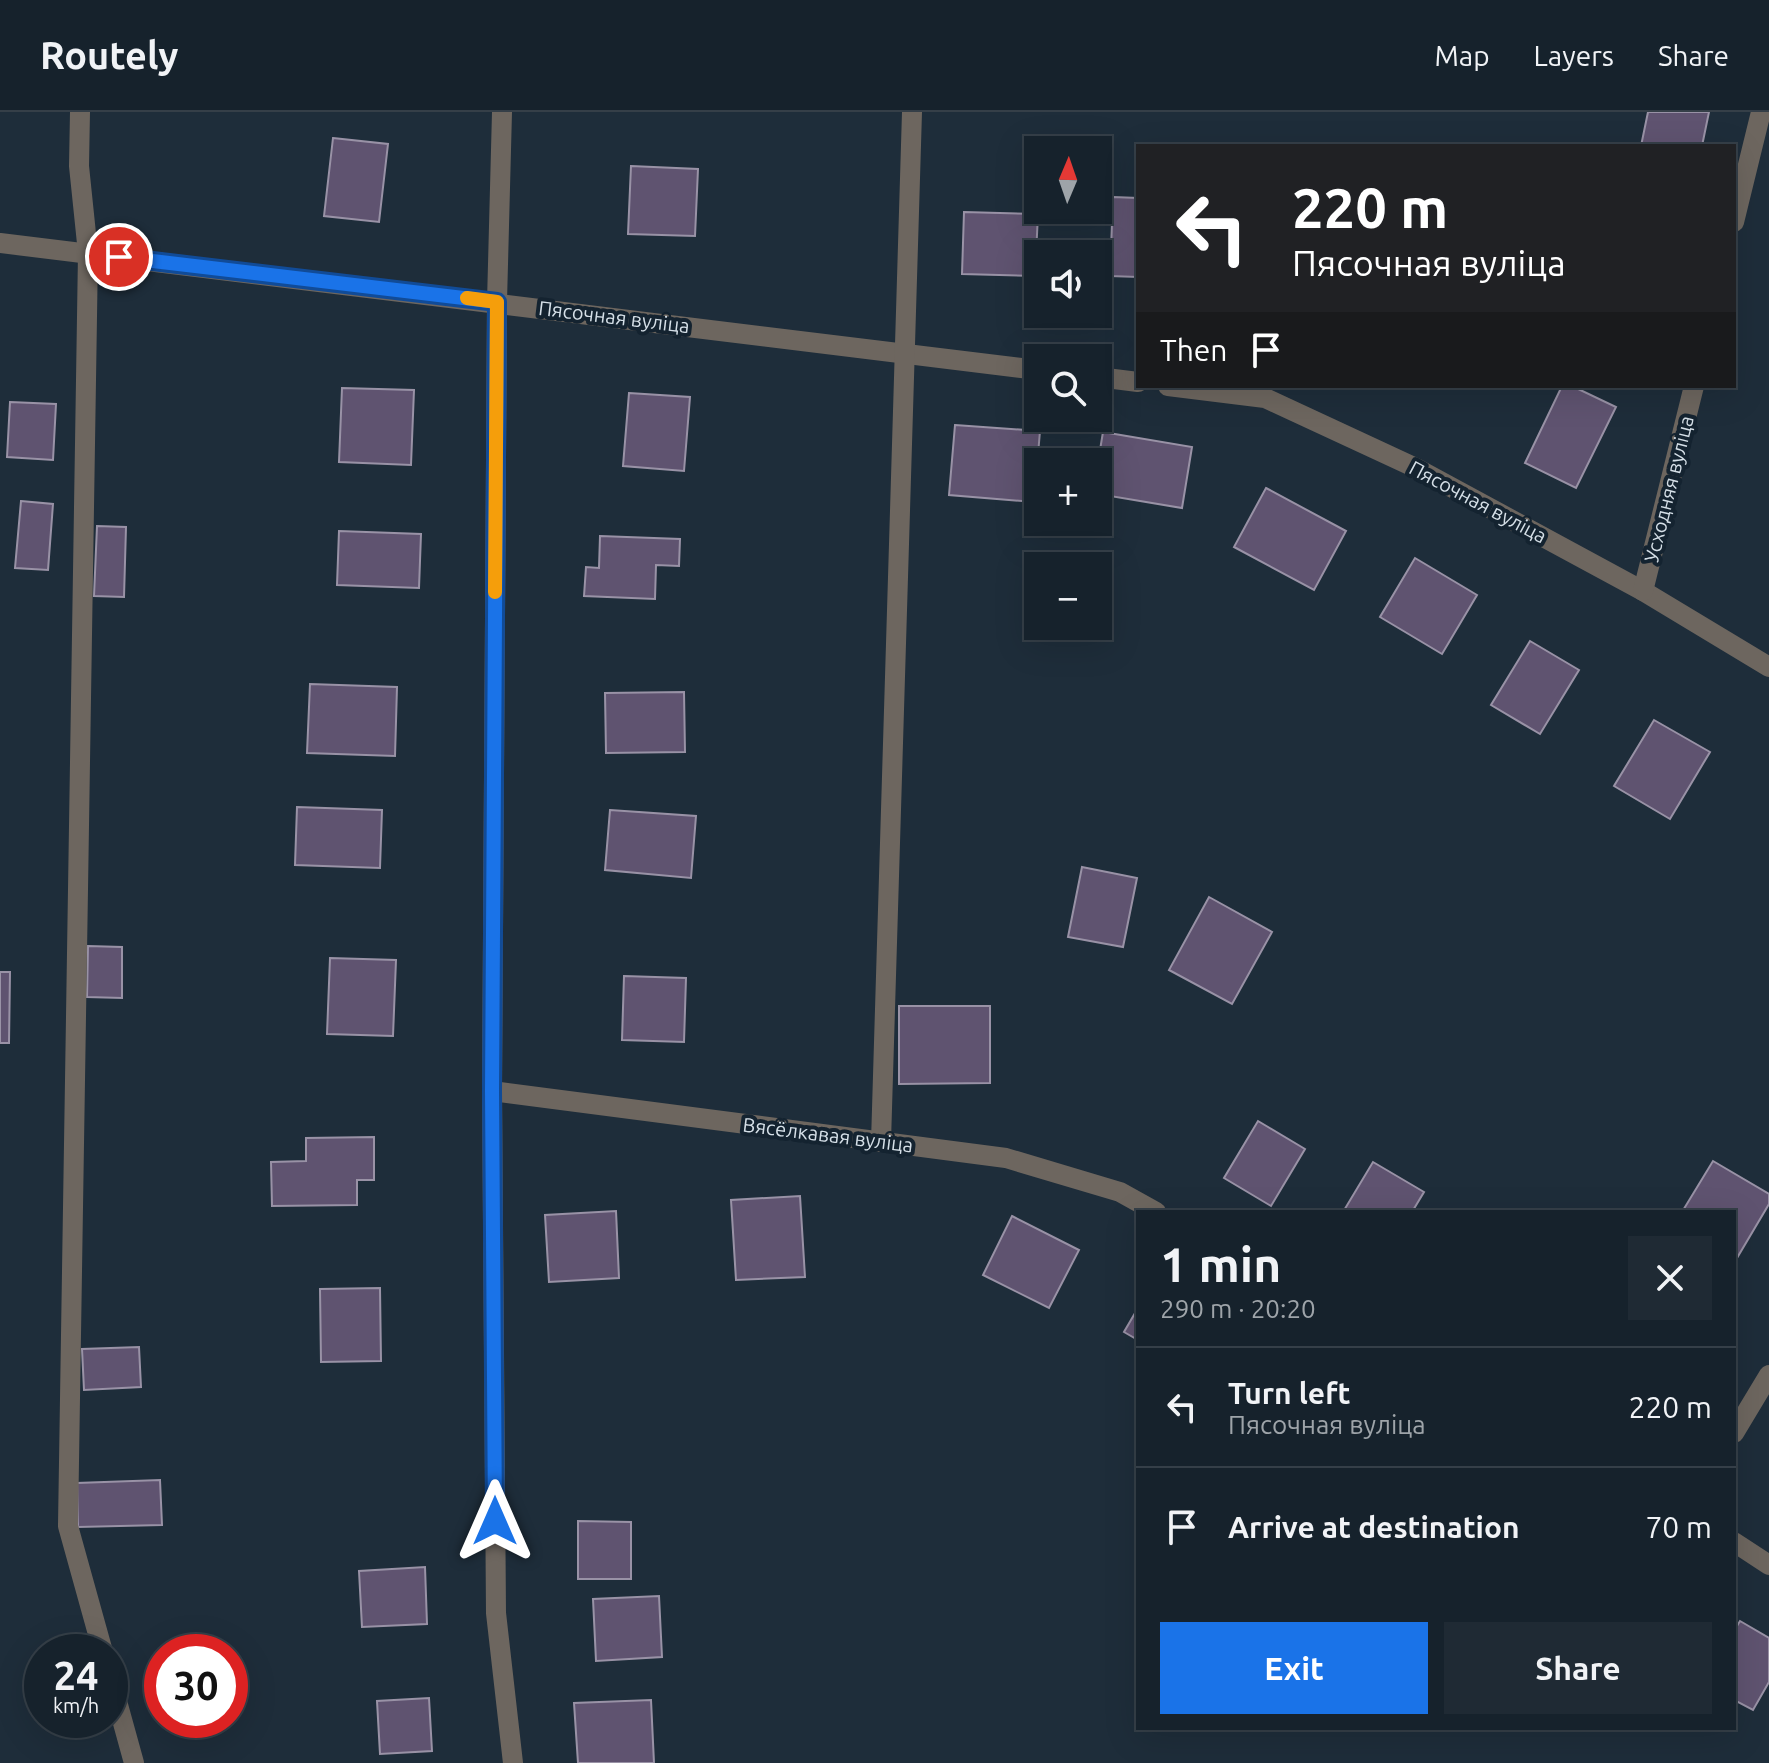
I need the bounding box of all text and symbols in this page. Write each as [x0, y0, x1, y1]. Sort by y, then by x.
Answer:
text: Routely [40, 34, 178, 76]
text: Map [1434, 40, 1490, 71]
text: Layers [1534, 40, 1614, 71]
text: Share [1658, 40, 1729, 71]
north arrow [1024, 136, 1112, 224]
map controls [1024, 136, 1112, 640]
icon: left [1160, 176, 1264, 280]
text: 220 m [1292, 176, 1448, 239]
pin [85, 223, 153, 291]
icon: arrive [97, 235, 141, 279]
button: sound [1024, 240, 1112, 328]
text: Пясочная вуліца [1292, 242, 1566, 283]
street label: Пясочная вуліца [537, 296, 691, 337]
icon: arrive [1244, 328, 1288, 372]
text: Then [1160, 333, 1228, 367]
button: search [1024, 344, 1112, 432]
street label: Усходняя вуліца [1639, 413, 1698, 565]
button: + [1024, 448, 1112, 536]
street label: Пясочная вуліца [1406, 456, 1551, 547]
button: − [1024, 552, 1112, 640]
street label: Вясёлкавая вуліца [742, 1113, 915, 1156]
button: close [1628, 1236, 1712, 1320]
text: 1 min [1160, 1237, 1281, 1291]
text: 290 m · 20:20 [1160, 1294, 1316, 1323]
text: Turn left [1228, 1376, 1350, 1410]
icon: left [1160, 1385, 1204, 1429]
text: 220 m [1628, 1390, 1712, 1424]
text: Пясочная вуліца [1228, 1410, 1426, 1439]
position arrow [453, 1479, 537, 1563]
icon: arrive [1160, 1505, 1204, 1549]
text: Arrive at destination [1228, 1510, 1520, 1544]
text: 70 m [1645, 1510, 1712, 1544]
button: Exit [1160, 1622, 1428, 1714]
button: Share [1444, 1622, 1712, 1714]
speed limit sign: 30 [144, 1634, 248, 1738]
text: 24 [53, 1653, 99, 1698]
text: km/h [53, 1694, 99, 1717]

